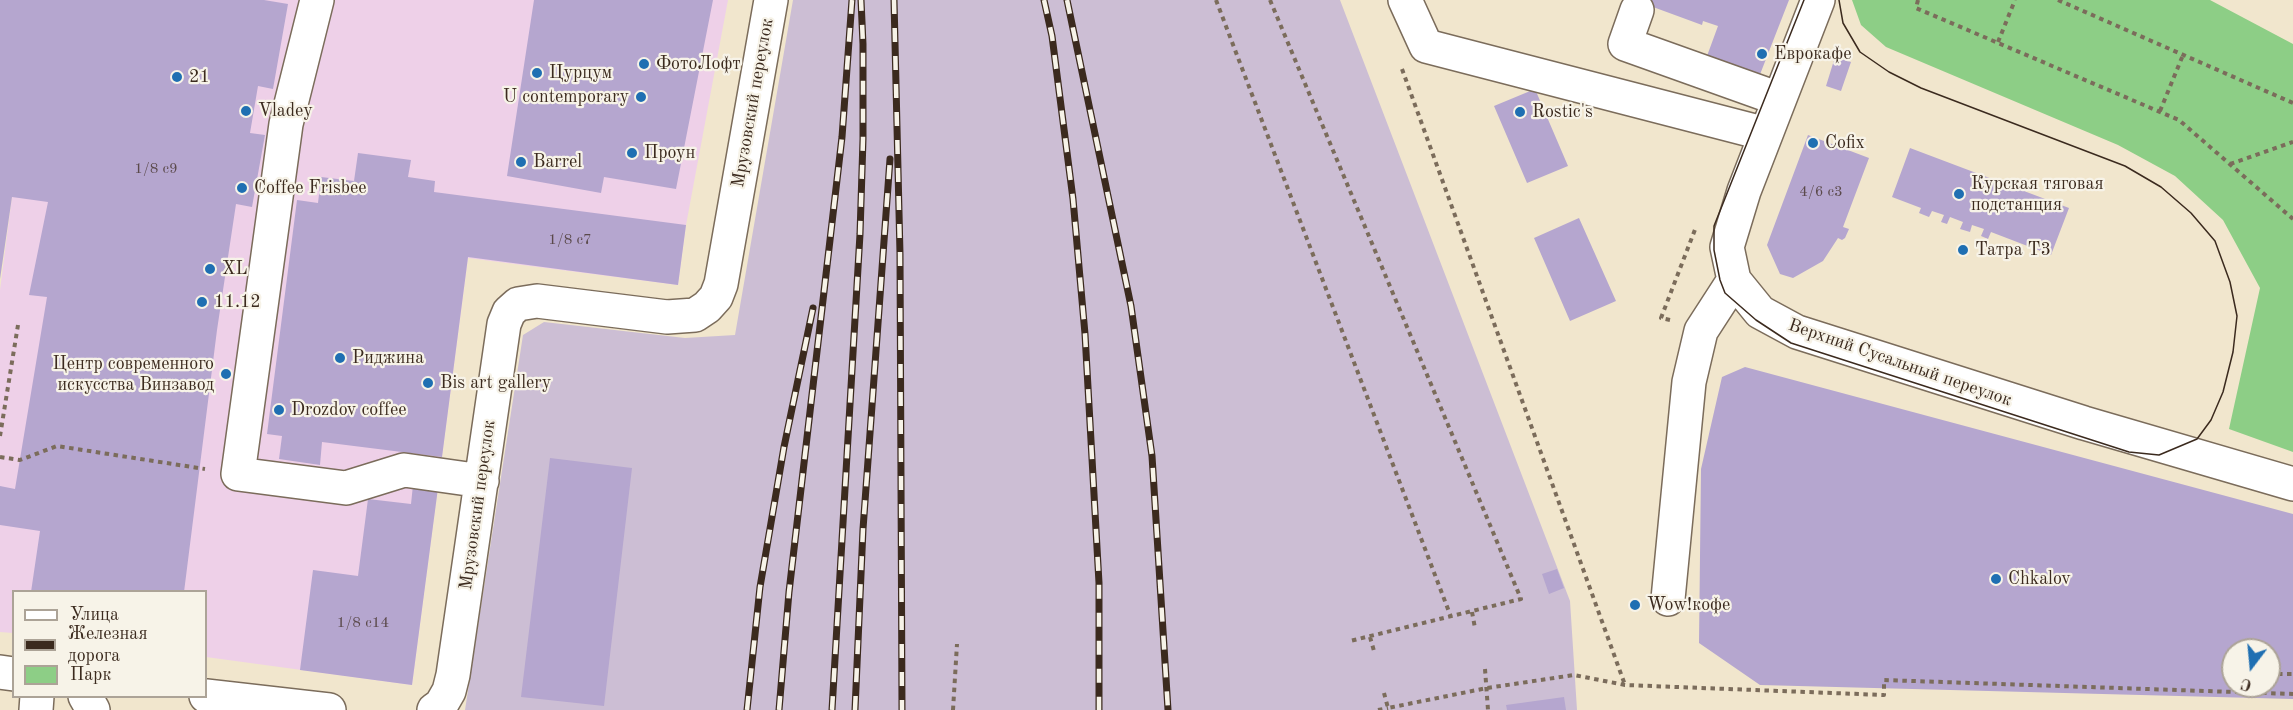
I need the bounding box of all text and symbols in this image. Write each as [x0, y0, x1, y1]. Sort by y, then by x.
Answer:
street label: Мрузовский переулок [727, 17, 779, 189]
place label: Еврокафе [1774, 43, 1851, 65]
marker: Еврокафе [1755, 47, 1769, 61]
place label: ФотоЛофт [656, 53, 741, 75]
marker: ФотоЛофт [637, 57, 651, 71]
place label: Цурцум [549, 62, 612, 84]
place label: 21 [189, 66, 210, 88]
marker: Цурцум [530, 66, 544, 80]
marker: 21 [170, 70, 184, 84]
place label: U contemporary [503, 86, 629, 108]
marker: U contemporary [634, 90, 648, 104]
place label: Vladey [258, 100, 313, 122]
place label: Rostic's [1532, 101, 1593, 123]
marker: Vladey [239, 104, 253, 118]
marker: Rostic's [1513, 105, 1527, 119]
place label: Cofix [1825, 132, 1865, 154]
marker: Cofix [1806, 136, 1820, 150]
place label: Проун [644, 142, 695, 164]
marker: Проун [625, 146, 639, 160]
place label: Barrel [533, 151, 582, 173]
marker: Barrel [514, 155, 528, 169]
house number: 1/8 с9 [134, 160, 178, 178]
place label: Курская тяговая подстанция [1971, 173, 2104, 216]
place label: Coffee Frisbee [254, 177, 366, 199]
marker: Coffee Frisbee [235, 181, 249, 195]
house number: 4/6 с3 [1799, 183, 1843, 201]
marker: Курская тяговая подстанция [1952, 187, 1966, 201]
house number: 1/8 с7 [548, 231, 592, 249]
place label: Татра T3 [1975, 239, 2051, 261]
marker: Татра T3 [1956, 243, 1970, 257]
place label: XL [222, 258, 248, 280]
marker: XL [203, 262, 217, 276]
place label: 11.12 [214, 291, 261, 313]
marker: 11.12 [195, 295, 209, 309]
street label: Верхний Сусальный переулок [1785, 315, 2015, 411]
place label: Риджина [352, 347, 424, 369]
marker: Риджина [333, 351, 347, 365]
place label: Центр современного искусства Винзавод [52, 353, 214, 395]
marker: Центр современного искусства Винзавод [219, 367, 233, 381]
place label: Bis art gallery [440, 372, 551, 394]
marker: Bis art gallery [421, 376, 435, 390]
place label: Drozdov coffee [291, 399, 407, 421]
marker: Drozdov coffee [272, 403, 286, 417]
street label: Мрузовский переулок [455, 419, 501, 591]
place label: Chkalov [2008, 568, 2071, 590]
marker: Chkalov [1989, 572, 2003, 586]
legend [12, 590, 207, 698]
place label: Wow!кофе [1647, 594, 1730, 616]
marker: Wow!кофе [1628, 598, 1642, 612]
text: Улица [70, 606, 119, 624]
house number: 1/8 с14 [337, 614, 389, 632]
text: Железная дорога [68, 625, 148, 665]
north arrow [2221, 638, 2281, 698]
text: Парк [70, 666, 111, 684]
text: С [2239, 674, 2254, 693]

